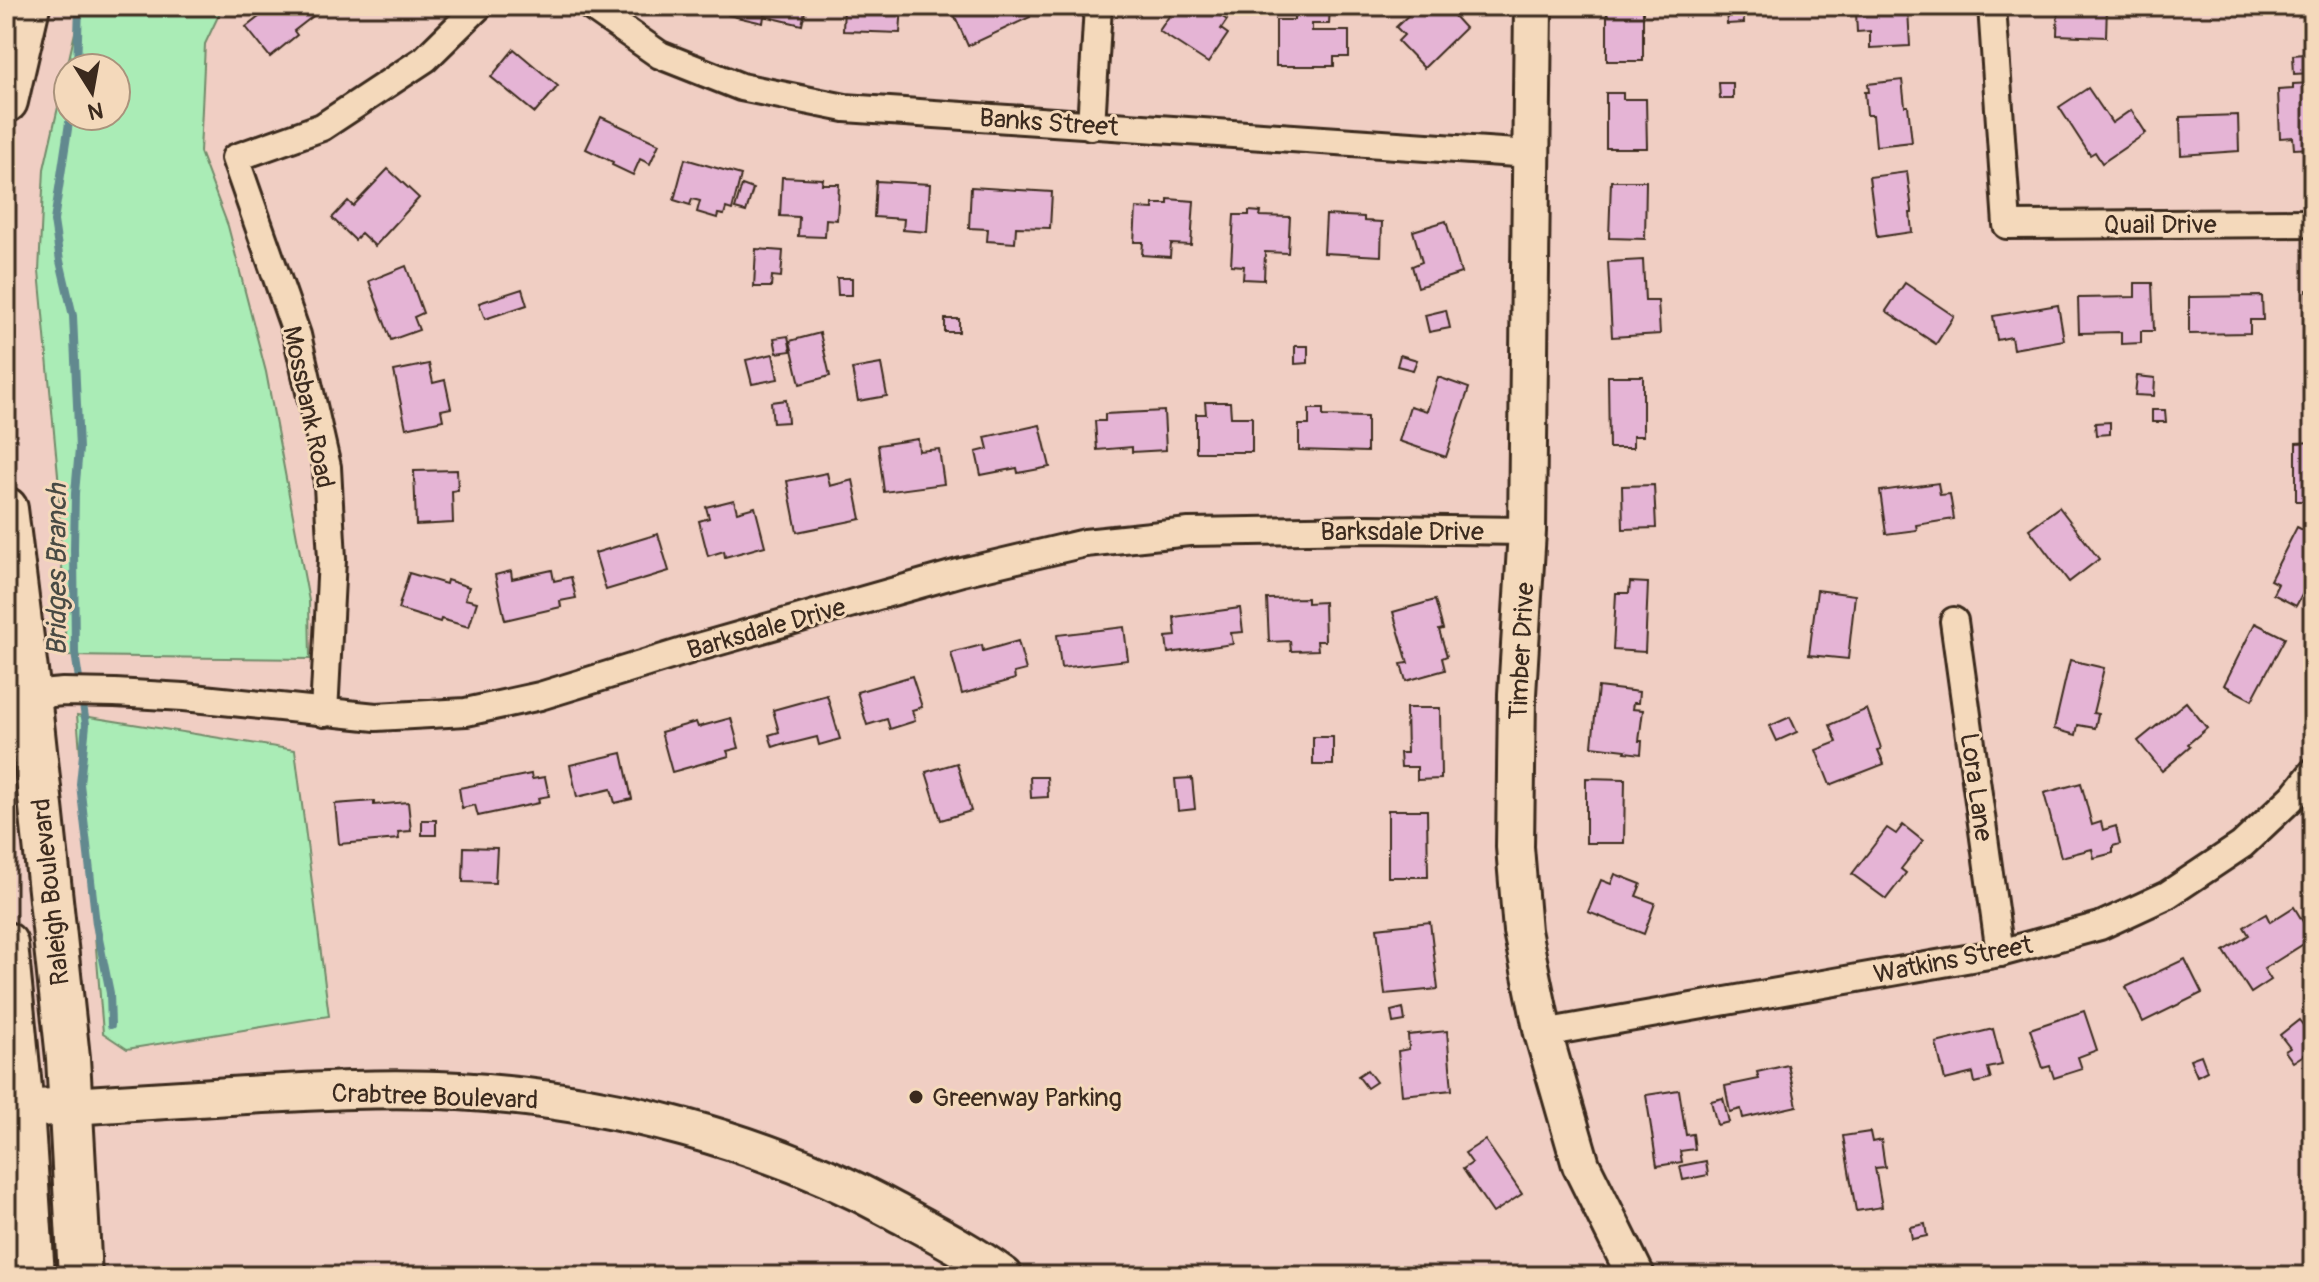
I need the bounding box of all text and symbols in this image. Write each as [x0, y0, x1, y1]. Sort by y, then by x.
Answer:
north arrow [52, 52, 132, 132]
text: N [86, 95, 106, 126]
street label: Banks Street [978, 102, 1120, 144]
street label: Quail Drive [2103, 209, 2217, 241]
street label: Mossbank Road [275, 323, 341, 491]
water label: Bridges Branch [40, 482, 75, 656]
street label: Barksdale Drive [1320, 516, 1484, 548]
street label: Timber Drive [1502, 581, 1542, 721]
street label: Barksdale Drive [683, 591, 849, 667]
street label: Lora Lane [1953, 731, 1999, 844]
street label: Raleigh Boulevard [25, 797, 77, 987]
street label: Watkins Street [1871, 929, 2036, 991]
street label: Crabtree Boulevard [331, 1077, 539, 1117]
place label: Greenway Parking [932, 1082, 1122, 1114]
marker: Greenway Parking [907, 1088, 925, 1106]

